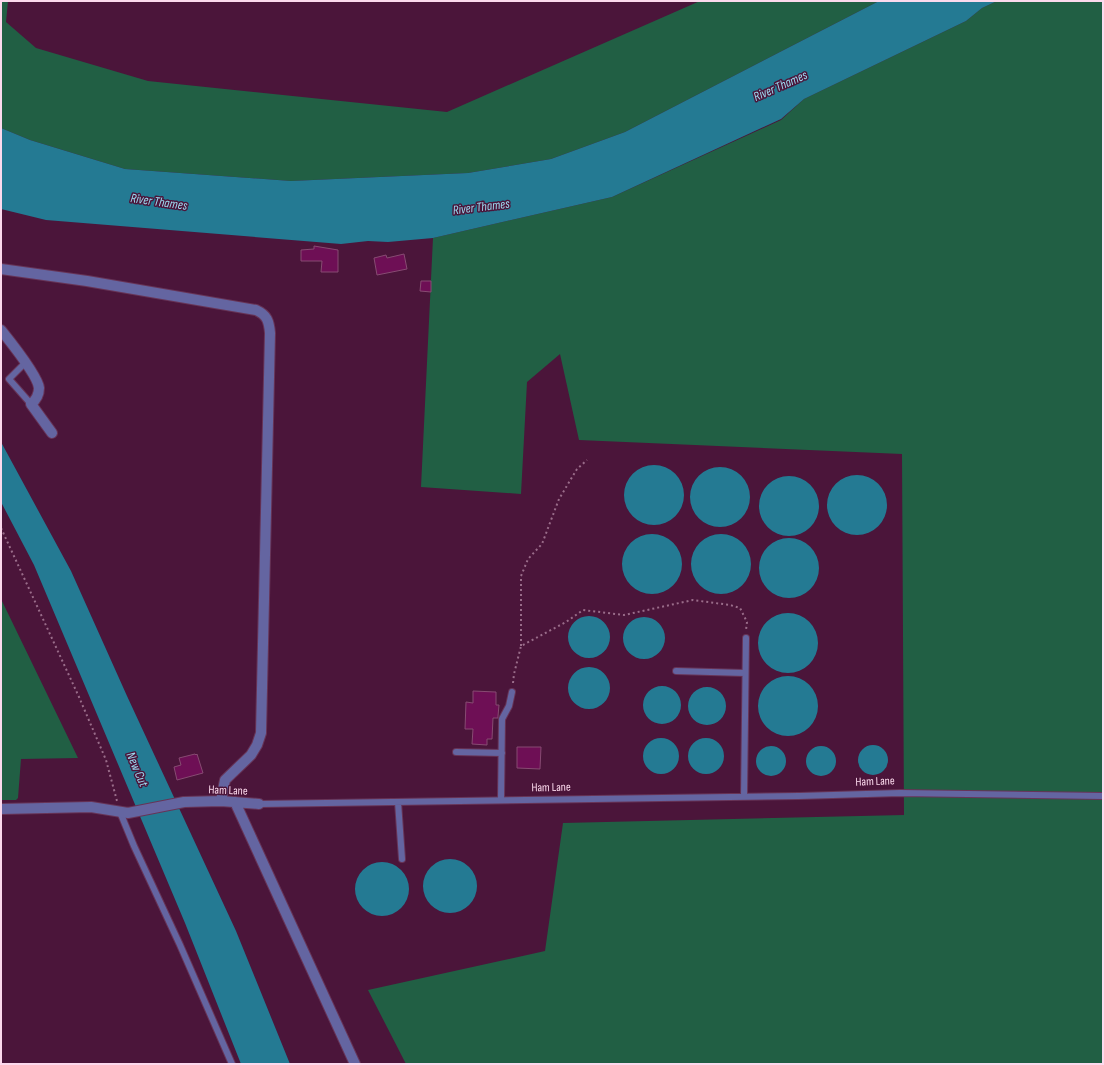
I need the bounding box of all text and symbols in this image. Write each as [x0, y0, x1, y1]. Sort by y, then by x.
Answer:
water label: River Thames [751, 67, 810, 105]
water label: River Thames [129, 190, 189, 214]
water label: River Thames [452, 196, 511, 218]
water label: New Cut [123, 750, 152, 790]
street label: Ham Lane [855, 773, 895, 790]
street label: Ham Lane [531, 780, 571, 795]
street label: Ham Lane [208, 782, 248, 799]

